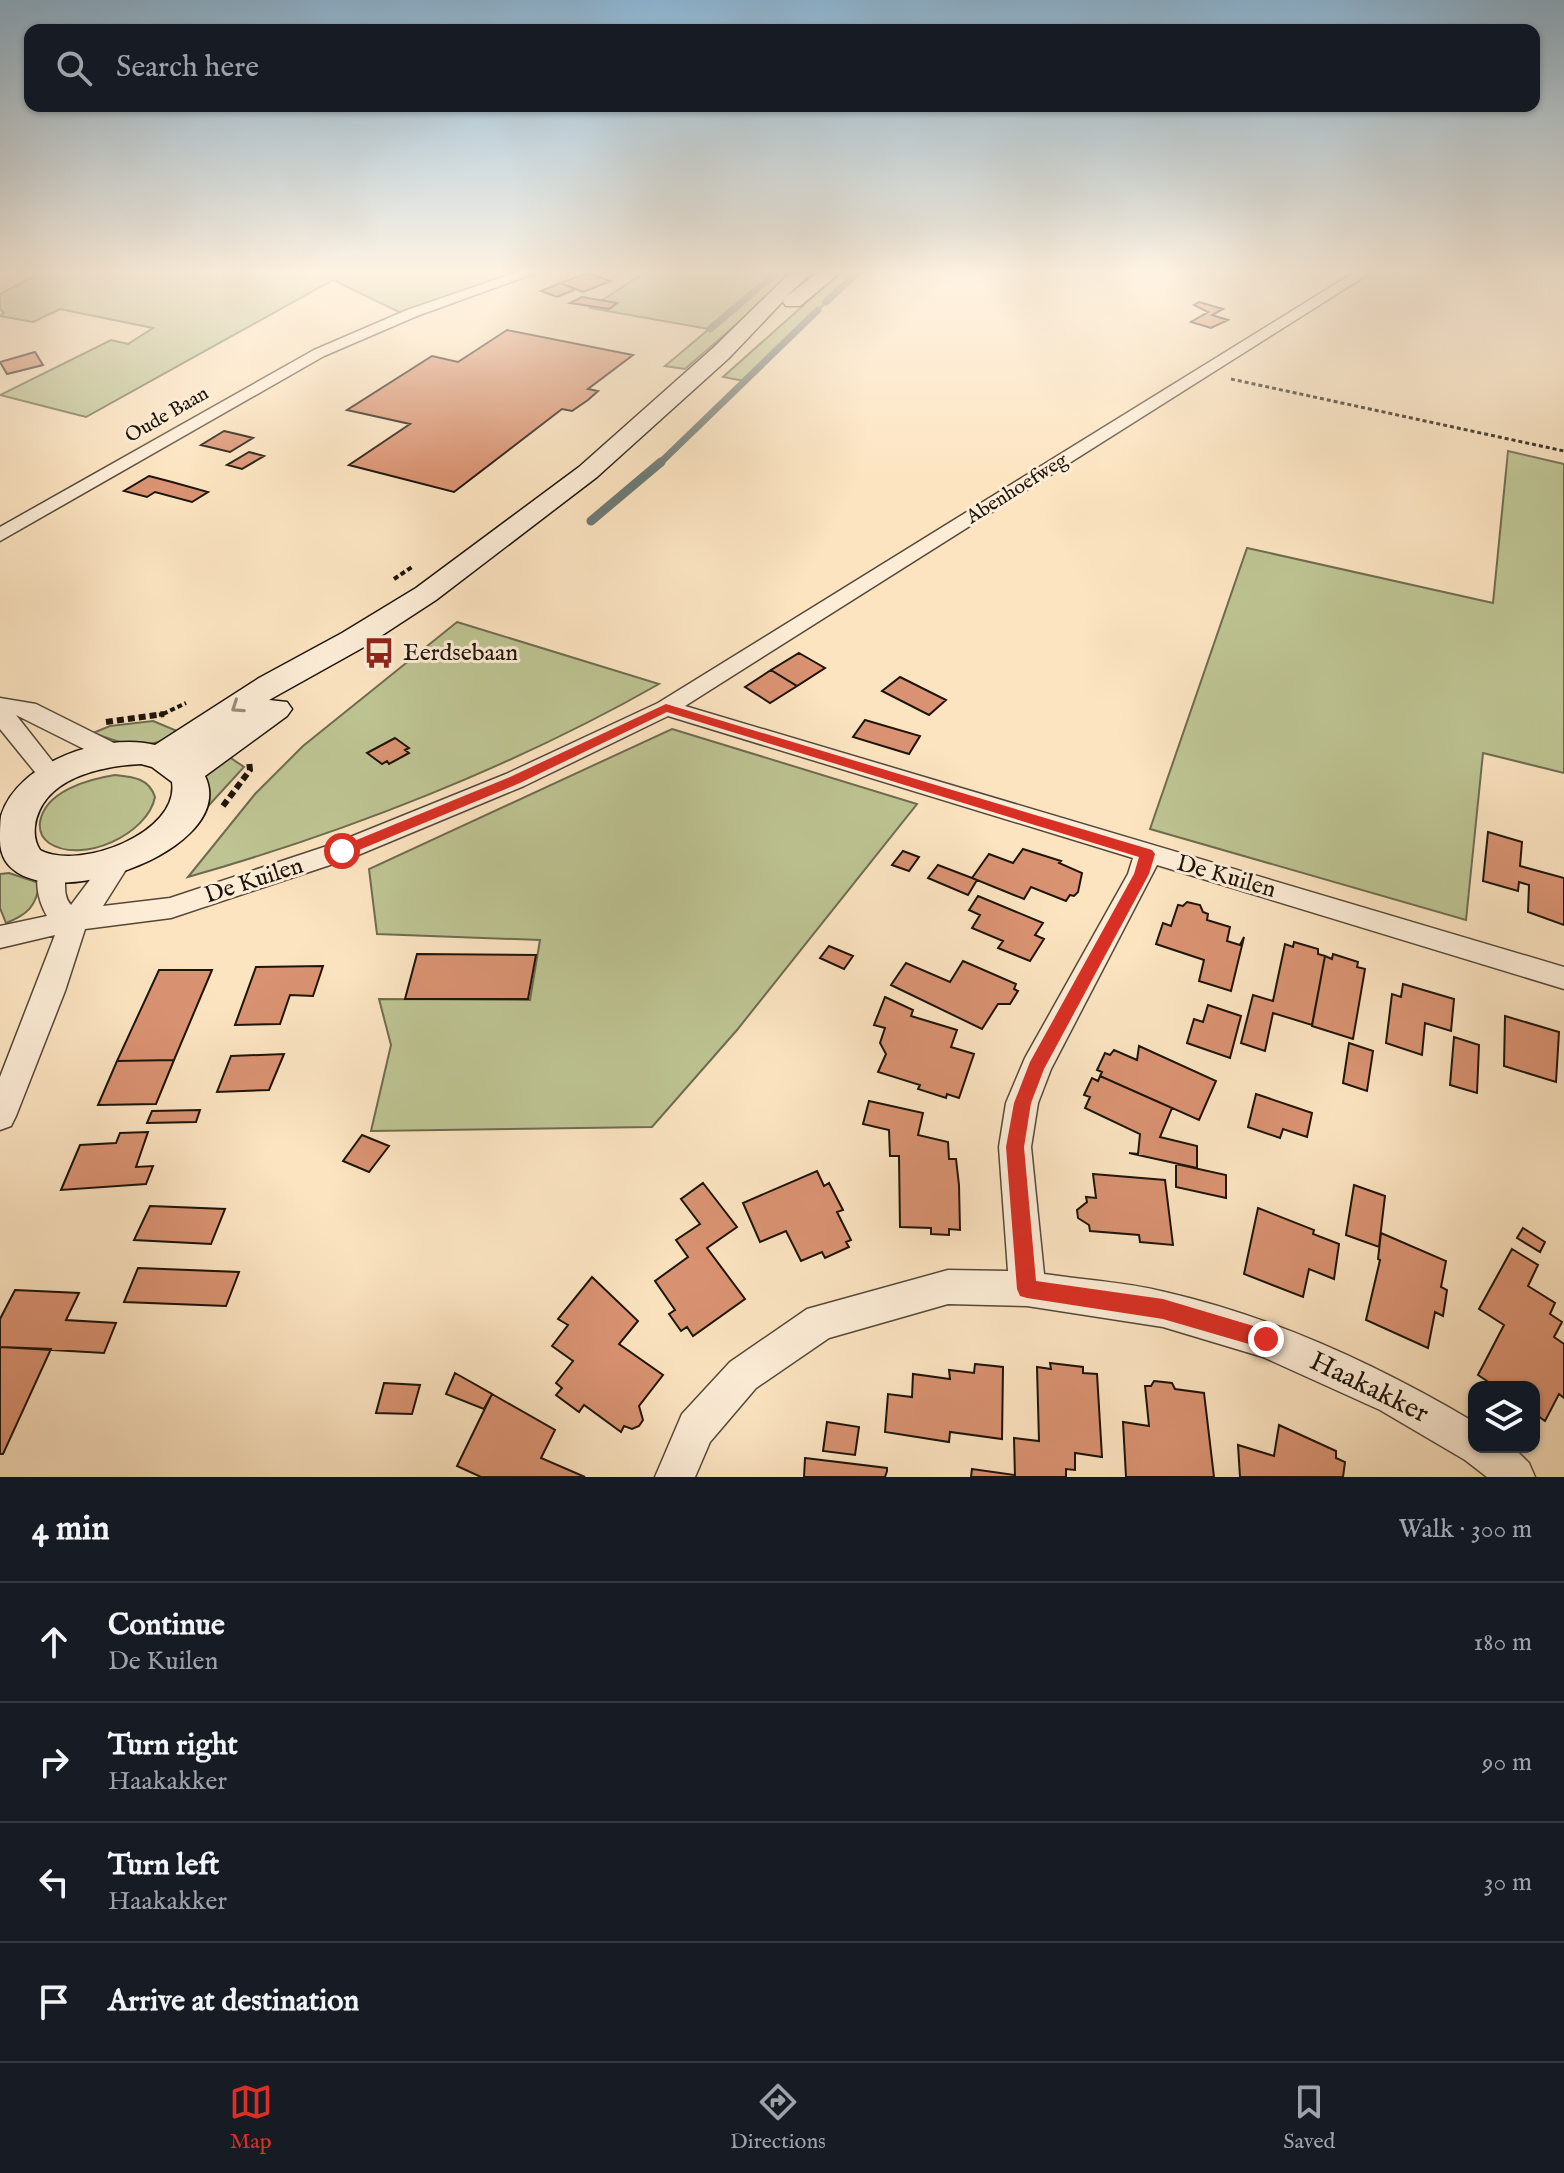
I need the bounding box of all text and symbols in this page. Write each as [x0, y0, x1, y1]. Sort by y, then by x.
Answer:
search box [24, 24, 1540, 112]
icon: search [52, 46, 96, 90]
text: Search here [116, 49, 259, 87]
street label: Oude Baan [121, 381, 214, 449]
street label: Abenhoefweg [961, 447, 1073, 531]
bus stop icon: Eerdsebaan [362, 636, 396, 670]
place label: Eerdsebaan [403, 638, 518, 669]
one-way arrow [232, 697, 246, 712]
route start [324, 833, 360, 869]
street label: De Kuilen [1173, 848, 1279, 906]
street label: De Kuilen [201, 850, 307, 911]
route end [1248, 1321, 1284, 1357]
street label: Haakakker [1304, 1344, 1434, 1432]
map controls [1468, 1381, 1540, 1453]
button: layers [1468, 1381, 1540, 1453]
text: 4 min [32, 1508, 110, 1551]
text: Walk · 300 m [1398, 1513, 1532, 1546]
text: Continue [108, 1607, 225, 1645]
icon: ahead [32, 1620, 76, 1664]
text: 180 m [1474, 1626, 1532, 1659]
text: De Kuilen [108, 1645, 218, 1678]
text: Turn right [108, 1727, 238, 1765]
icon: right [32, 1740, 76, 1784]
text: 90 m [1482, 1746, 1532, 1779]
text: Haakakker [108, 1765, 227, 1798]
text: Turn left [108, 1847, 219, 1885]
icon: left [32, 1860, 76, 1904]
text: 30 m [1484, 1866, 1532, 1899]
text: Haakakker [108, 1885, 227, 1918]
icon: arrive [32, 1980, 76, 2024]
text: Arrive at destination [108, 1983, 359, 2021]
tab: Map [229, 2080, 273, 2156]
tab: Directions [730, 2080, 826, 2156]
tab: Saved [1283, 2080, 1335, 2156]

